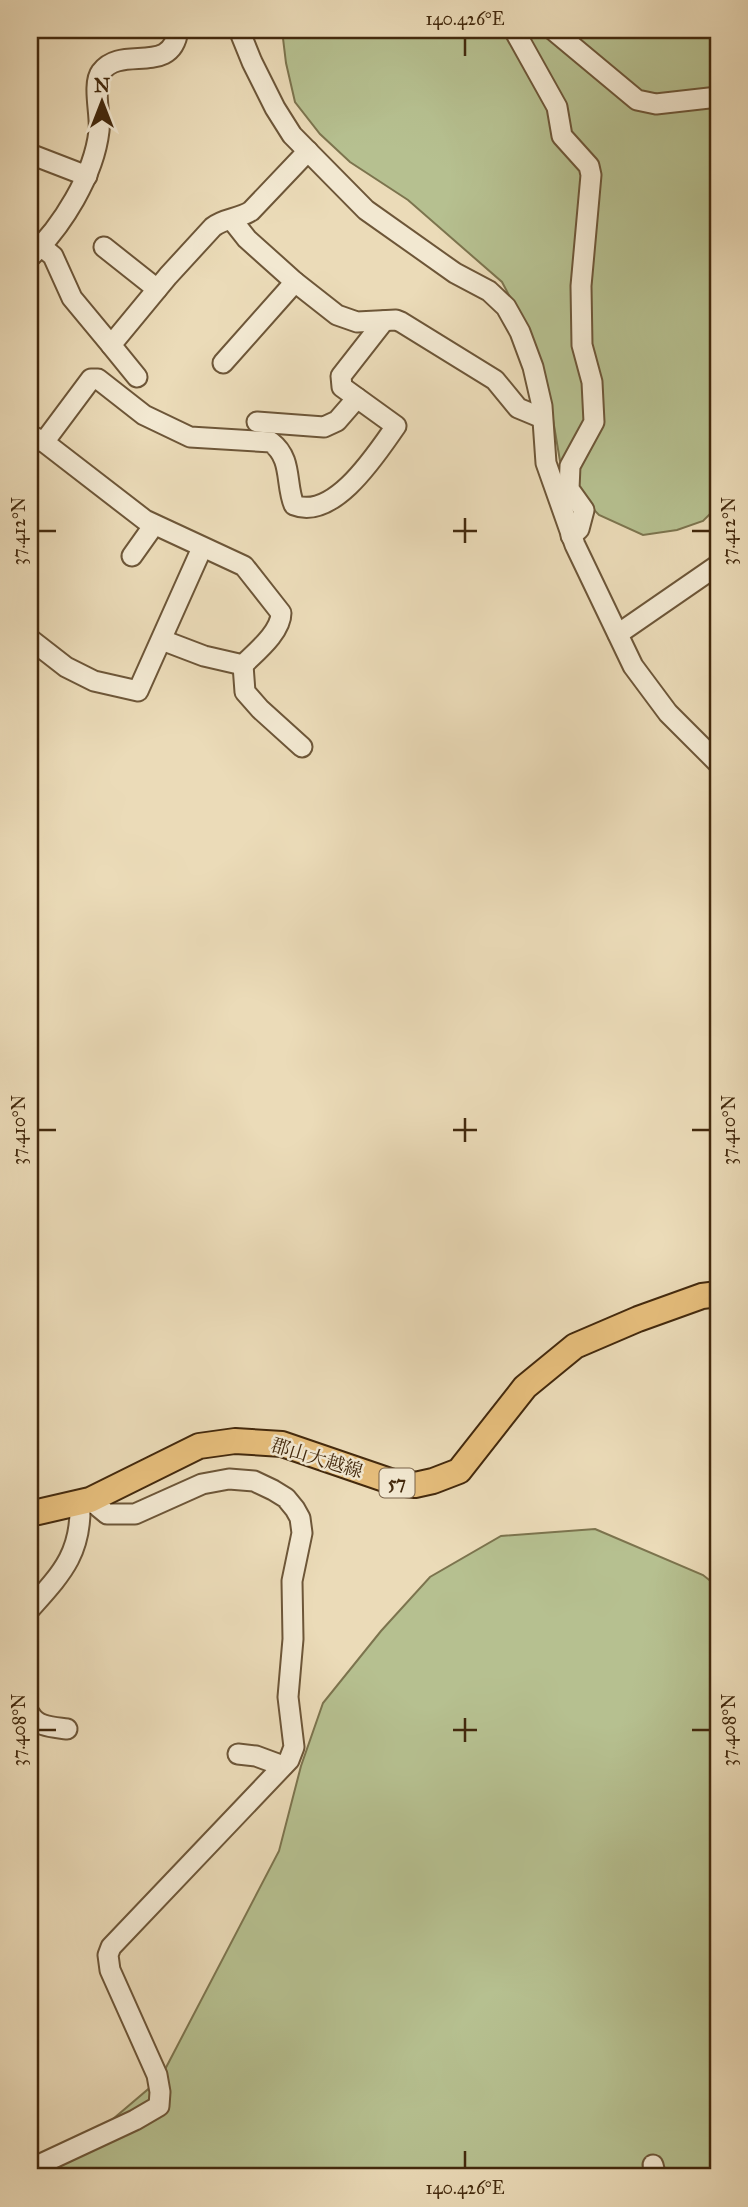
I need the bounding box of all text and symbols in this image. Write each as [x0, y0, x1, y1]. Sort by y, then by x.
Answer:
text: 140.426°E [425, 8, 505, 30]
north arrow [66, 66, 136, 136]
text: N [94, 74, 110, 97]
text: 37.412°N [8, 497, 30, 565]
text: 37.412°N [718, 497, 740, 565]
text: 37.410°N [8, 1095, 30, 1165]
text: 37.410°N [718, 1095, 740, 1165]
street label: 郡山大越線 [268, 1433, 366, 1483]
road number: 57 [380, 1468, 414, 1498]
text: 37.408°N [8, 1694, 30, 1766]
text: 37.408°N [718, 1694, 740, 1766]
text: 140.426°E [425, 2177, 505, 2199]

